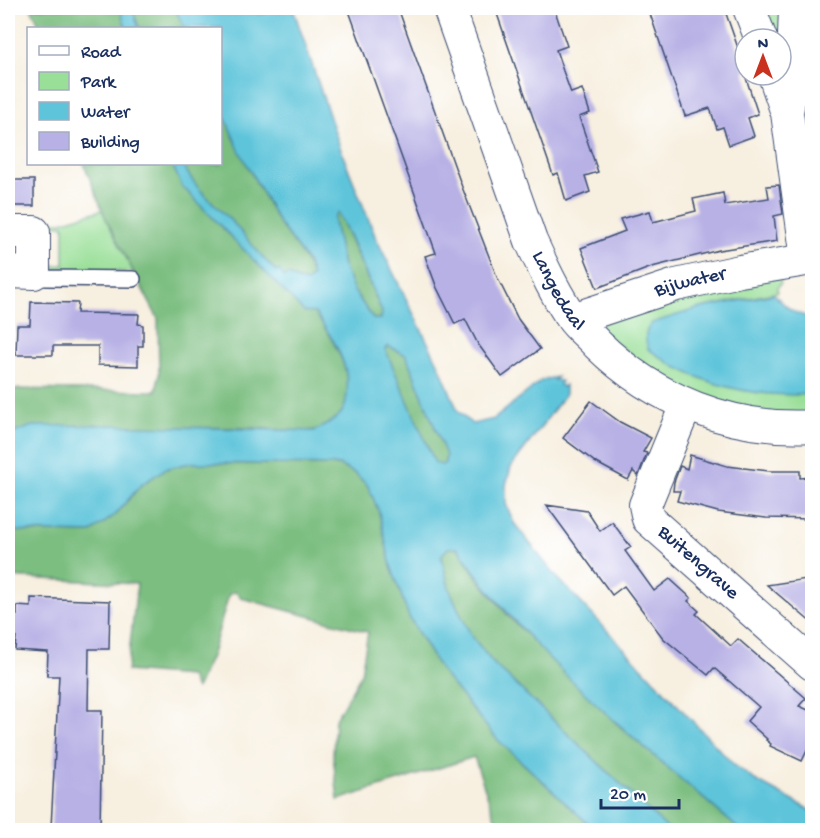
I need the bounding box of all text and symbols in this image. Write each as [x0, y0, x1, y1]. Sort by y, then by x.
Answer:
legend [27, 27, 222, 165]
north arrow [733, 27, 793, 87]
text: N [758, 36, 769, 55]
text: Road [81, 43, 122, 64]
text: Park [80, 73, 117, 94]
text: Water [81, 103, 131, 124]
text: Building [80, 133, 140, 154]
street label: Langedaal [526, 248, 589, 336]
street label: Bijwater [651, 262, 730, 303]
street label: Buitengrave [652, 520, 744, 606]
scale bar [601, 772, 679, 810]
text: 20 m [610, 785, 646, 806]

